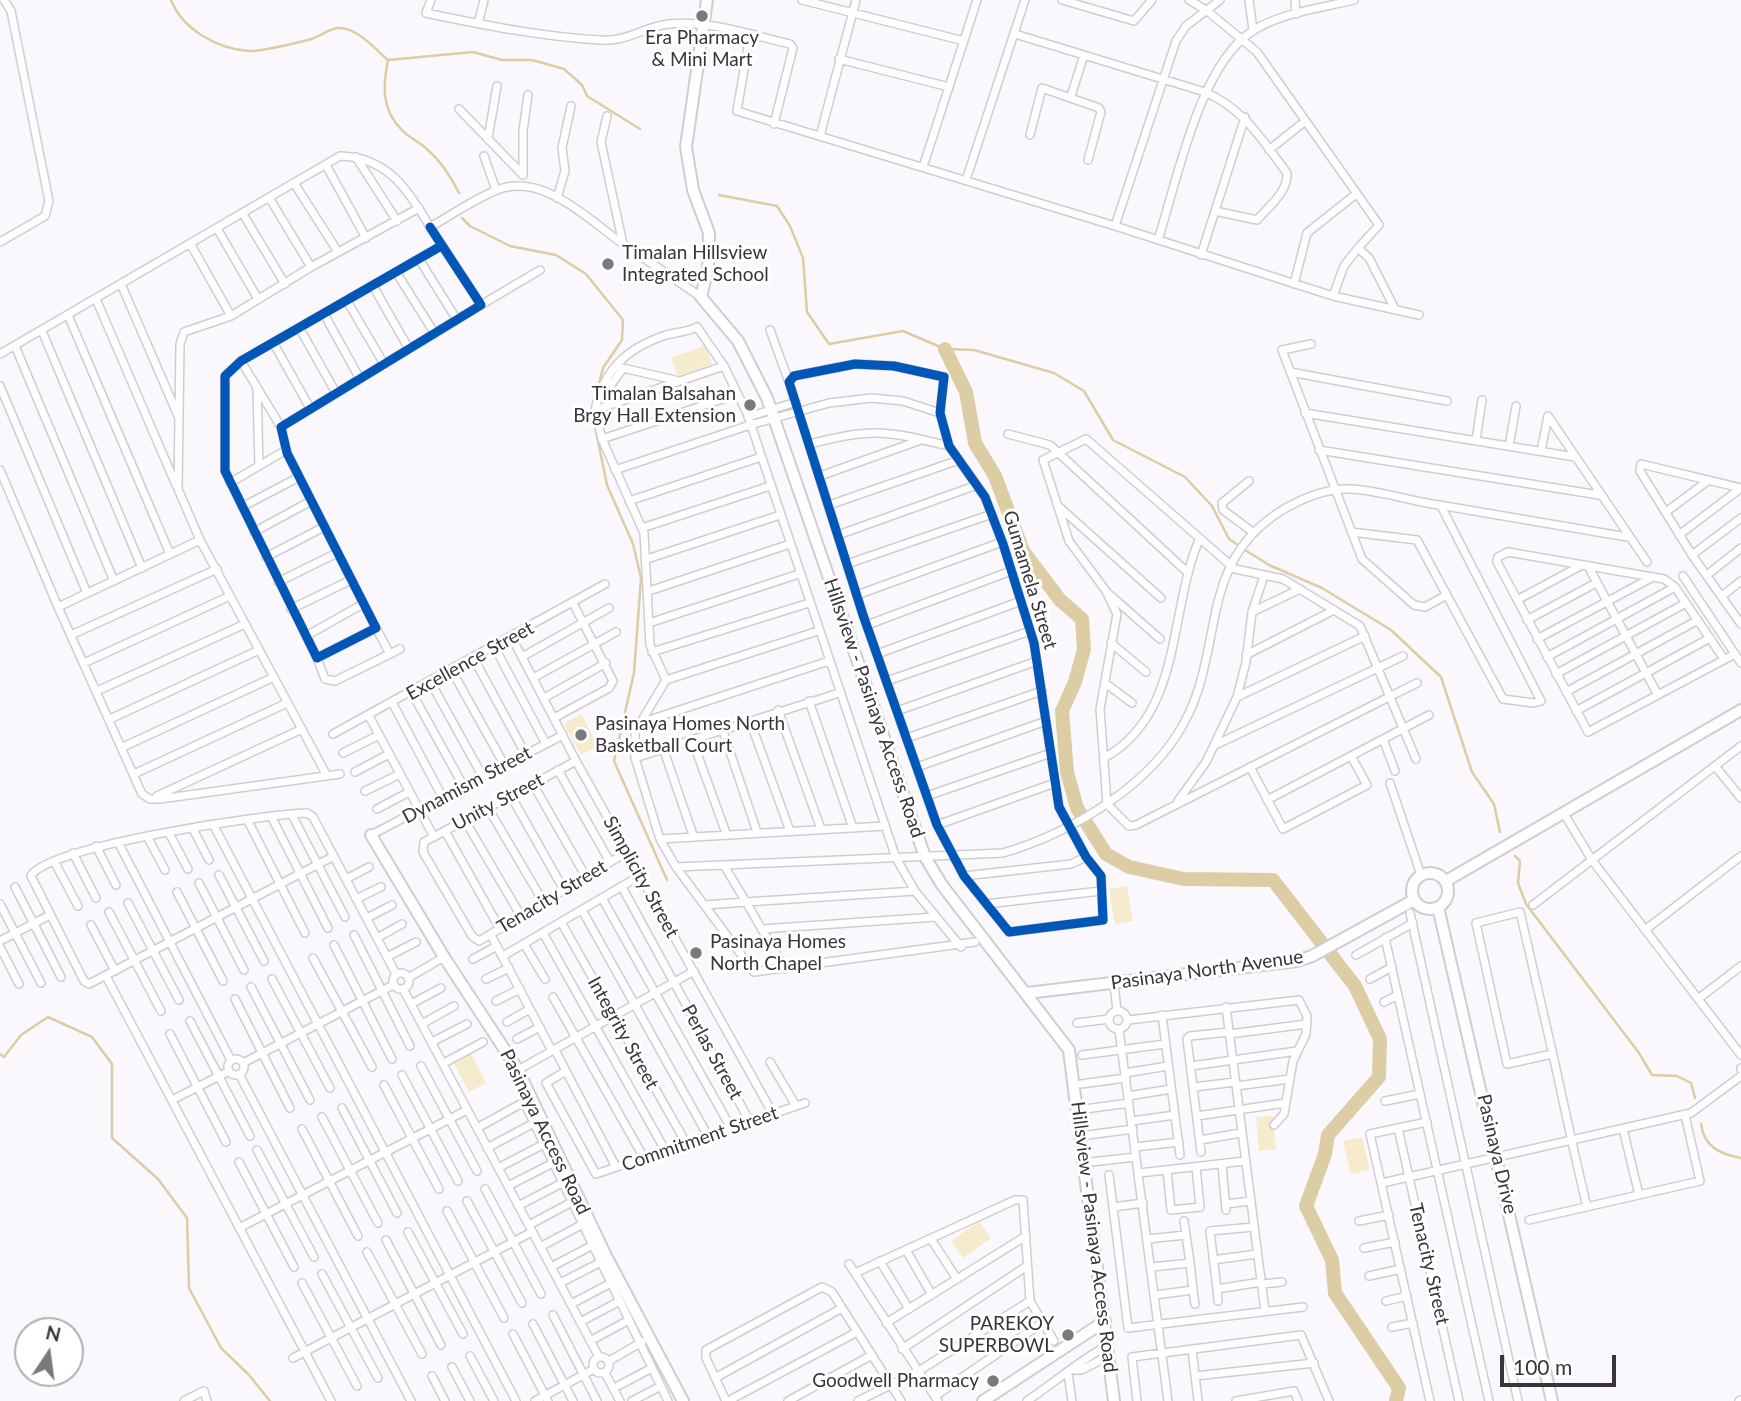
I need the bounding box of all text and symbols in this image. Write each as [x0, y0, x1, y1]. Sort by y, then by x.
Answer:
marker: Era Pharmacy & Mini Mart [694, 8, 710, 24]
place label: Era Pharmacy & Mini Mart [645, 27, 759, 71]
place label: Timalan Hillsview Integrated School [622, 242, 769, 286]
marker: Timalan Hillsview Integrated School [600, 256, 616, 272]
place label: Timalan Balsahan Brgy Hall Extension [573, 383, 736, 427]
marker: Timalan Balsahan Brgy Hall Extension [742, 397, 758, 413]
street label: Gumamela Street [998, 508, 1062, 652]
street label: Hillsview - Pasinaya Access Road [819, 575, 929, 841]
street label: Excellence Street [402, 617, 538, 705]
place label: Pasinaya Homes North Basketball Court [595, 713, 785, 757]
marker: Pasinaya Homes North Basketball Court [573, 727, 589, 743]
street label: Dynamism Street [398, 741, 536, 829]
street label: Unity Street [448, 768, 548, 836]
street label: Simplicity Street [598, 812, 684, 942]
street label: Tenacity Street [493, 855, 611, 939]
place label: Pasinaya Homes North Chapel [710, 931, 846, 975]
marker: Pasinaya Homes North Chapel [688, 945, 704, 961]
street label: Pasinaya North Avenue [1109, 945, 1305, 995]
street label: Integrity Street [583, 973, 663, 1093]
street label: Perlas Street [677, 1001, 747, 1103]
street label: Pasinaya Access Road [495, 1046, 595, 1218]
street label: Pasinaya Drive [1472, 1092, 1522, 1216]
street label: Hillsview - Pasinaya Access Road [1066, 1100, 1122, 1374]
street label: Commitment Street [619, 1102, 781, 1176]
street label: Tenacity Street [1404, 1201, 1454, 1327]
place label: PAREKOY SUPERBOWL [939, 1313, 1054, 1357]
north arrow [14, 1317, 84, 1387]
text: N [44, 1320, 63, 1346]
marker: PAREKOY SUPERBOWL [1060, 1327, 1076, 1343]
scale bar [1503, 1342, 1618, 1386]
text: 100 m [1513, 1354, 1572, 1379]
place label: Goodwell Pharmacy [812, 1370, 979, 1392]
marker: Goodwell Pharmacy [985, 1373, 1001, 1389]

